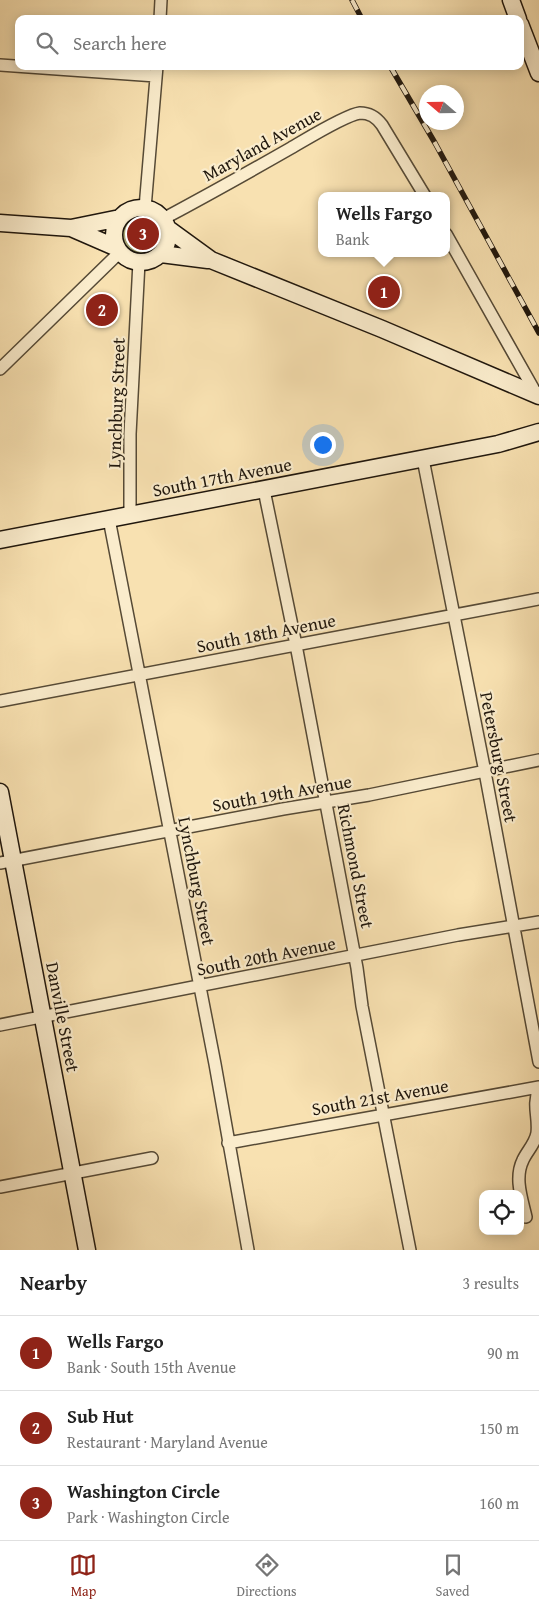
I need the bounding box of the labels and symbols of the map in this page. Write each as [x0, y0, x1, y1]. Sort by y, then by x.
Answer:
north arrow [419, 85, 464, 130]
street label: Maryland Avenue [198, 100, 326, 188]
pin: 3 [127, 215, 159, 253]
pin: 1 [368, 273, 400, 311]
pin: 2 [86, 291, 118, 329]
street label: Lynchburg Street [100, 337, 132, 469]
your location [310, 432, 336, 458]
street label: South 17th Avenue [150, 450, 294, 504]
street label: South 18th Avenue [194, 606, 338, 660]
street label: Petersburg Street [473, 689, 525, 825]
street label: South 19th Avenue [210, 767, 354, 819]
street label: Richmond Street [331, 801, 381, 931]
street label: Lynchburg Street [171, 814, 223, 948]
street label: South 20th Avenue [194, 929, 338, 983]
street label: Danville Street [39, 960, 87, 1075]
street label: South 21st Avenue [310, 1072, 450, 1122]

